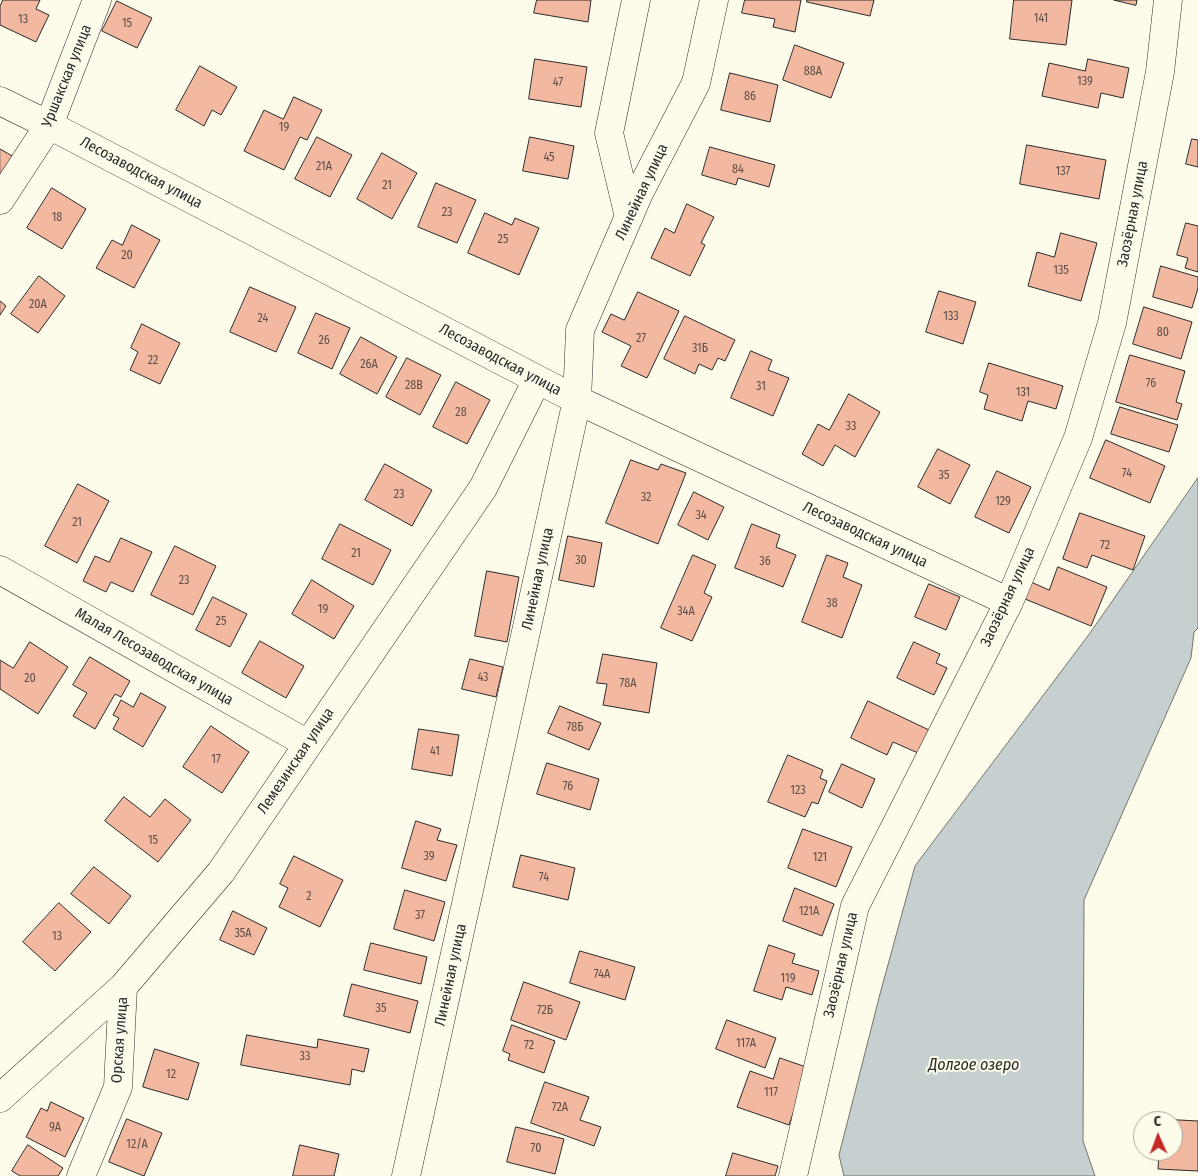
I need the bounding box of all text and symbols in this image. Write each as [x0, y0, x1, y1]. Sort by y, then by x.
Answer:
house number: 141 [1034, 12, 1048, 26]
house number: 13 [18, 13, 28, 27]
house number: 15 [122, 17, 132, 31]
street label: Уршакская улица [38, 22, 96, 130]
house number: 88А [804, 65, 822, 79]
house number: 139 [1077, 75, 1093, 89]
house number: 47 [553, 76, 563, 90]
house number: 86 [744, 90, 756, 104]
house number: 19 [279, 121, 289, 135]
street label: Лесозаводская улица [77, 133, 205, 213]
street label: Линейная улица [612, 141, 672, 243]
house number: 45 [543, 151, 555, 165]
street label: Заозёрная улица [1114, 159, 1152, 269]
house number: 21А [316, 160, 332, 174]
house number: 84 [732, 163, 744, 177]
house number: 137 [1056, 165, 1070, 179]
house number: 21 [382, 179, 392, 193]
house number: 23 [442, 206, 452, 220]
house number: 18 [52, 211, 62, 225]
house number: 25 [498, 233, 508, 247]
house number: 20 [121, 249, 133, 263]
house number: 135 [1053, 264, 1069, 278]
house number: 20А [29, 298, 47, 312]
house number: 133 [943, 310, 959, 324]
house number: 24 [258, 312, 268, 326]
street label: Лесозаводская улица [436, 320, 564, 400]
house number: 80 [1157, 326, 1169, 340]
house number: 27 [636, 332, 646, 346]
house number: 26 [318, 334, 330, 348]
house number: 31Б [692, 342, 708, 356]
house number: 22 [148, 354, 158, 368]
house number: 26А [360, 358, 378, 372]
house number: 76 [1146, 377, 1156, 391]
house number: 28В [405, 379, 423, 393]
house number: 31 [756, 380, 766, 394]
house number: 131 [1016, 386, 1030, 400]
house number: 28 [455, 406, 467, 420]
house number: 33 [846, 420, 856, 434]
house number: 74 [1122, 467, 1132, 481]
house number: 35 [939, 469, 949, 483]
house number: 23 [394, 488, 404, 502]
house number: 32 [641, 491, 651, 505]
house number: 129 [995, 495, 1011, 509]
street label: Лесозаводская улица [800, 498, 930, 572]
house number: 34 [695, 509, 707, 523]
house number: 21 [72, 516, 82, 530]
street label: Линейная улица [518, 526, 558, 632]
house number: 72 [1100, 539, 1110, 553]
street label: Заозёрная улица [977, 544, 1039, 650]
house number: 21 [351, 547, 361, 561]
house number: 30 [575, 554, 587, 568]
house number: 36 [759, 555, 771, 569]
house number: 23 [179, 574, 189, 588]
house number: 38 [826, 597, 838, 611]
house number: 19 [318, 603, 328, 617]
street label: Малая Лесозаводская улица [72, 604, 236, 710]
house number: 34А [677, 605, 695, 619]
house number: 25 [216, 615, 226, 629]
house number: 43 [477, 671, 489, 685]
house number: 20 [24, 672, 36, 686]
house number: 78А [620, 677, 636, 691]
street label: Лемезинская улица [254, 704, 338, 818]
house number: 78Б [567, 721, 583, 735]
house number: 41 [430, 745, 440, 759]
house number: 17 [211, 753, 221, 767]
house number: 76 [563, 780, 573, 794]
house number: 123 [790, 784, 806, 798]
house number: 15 [148, 834, 158, 848]
house number: 39 [423, 850, 435, 864]
house number: 121 [813, 851, 827, 865]
house number: 74 [539, 871, 549, 885]
house number: 2 [306, 890, 312, 904]
house number: 121А [799, 905, 819, 919]
house number: 37 [415, 909, 425, 923]
street label: Заозёрная улица [820, 910, 862, 1020]
street label: Линейная улица [431, 922, 471, 1028]
house number: 35А [234, 927, 252, 941]
house number: 13 [52, 930, 62, 944]
house number: 74А [594, 968, 610, 982]
house number: 119 [780, 972, 796, 986]
street label: Орская улица [108, 996, 132, 1084]
house number: 35 [376, 1002, 386, 1016]
house number: 72Б [537, 1004, 553, 1018]
house number: 117А [736, 1037, 756, 1051]
house number: 72 [524, 1039, 534, 1053]
house number: 33 [300, 1050, 310, 1064]
water label: Долгое озеро [928, 1056, 1020, 1076]
house number: 12 [166, 1068, 176, 1082]
house number: 117 [764, 1086, 778, 1100]
house number: 72А [552, 1101, 568, 1115]
north arrow [1133, 1111, 1183, 1161]
text: С [1154, 1113, 1161, 1130]
house number: 9А [49, 1121, 61, 1135]
house number: 12/А [126, 1138, 148, 1152]
house number: 70 [531, 1142, 541, 1156]

